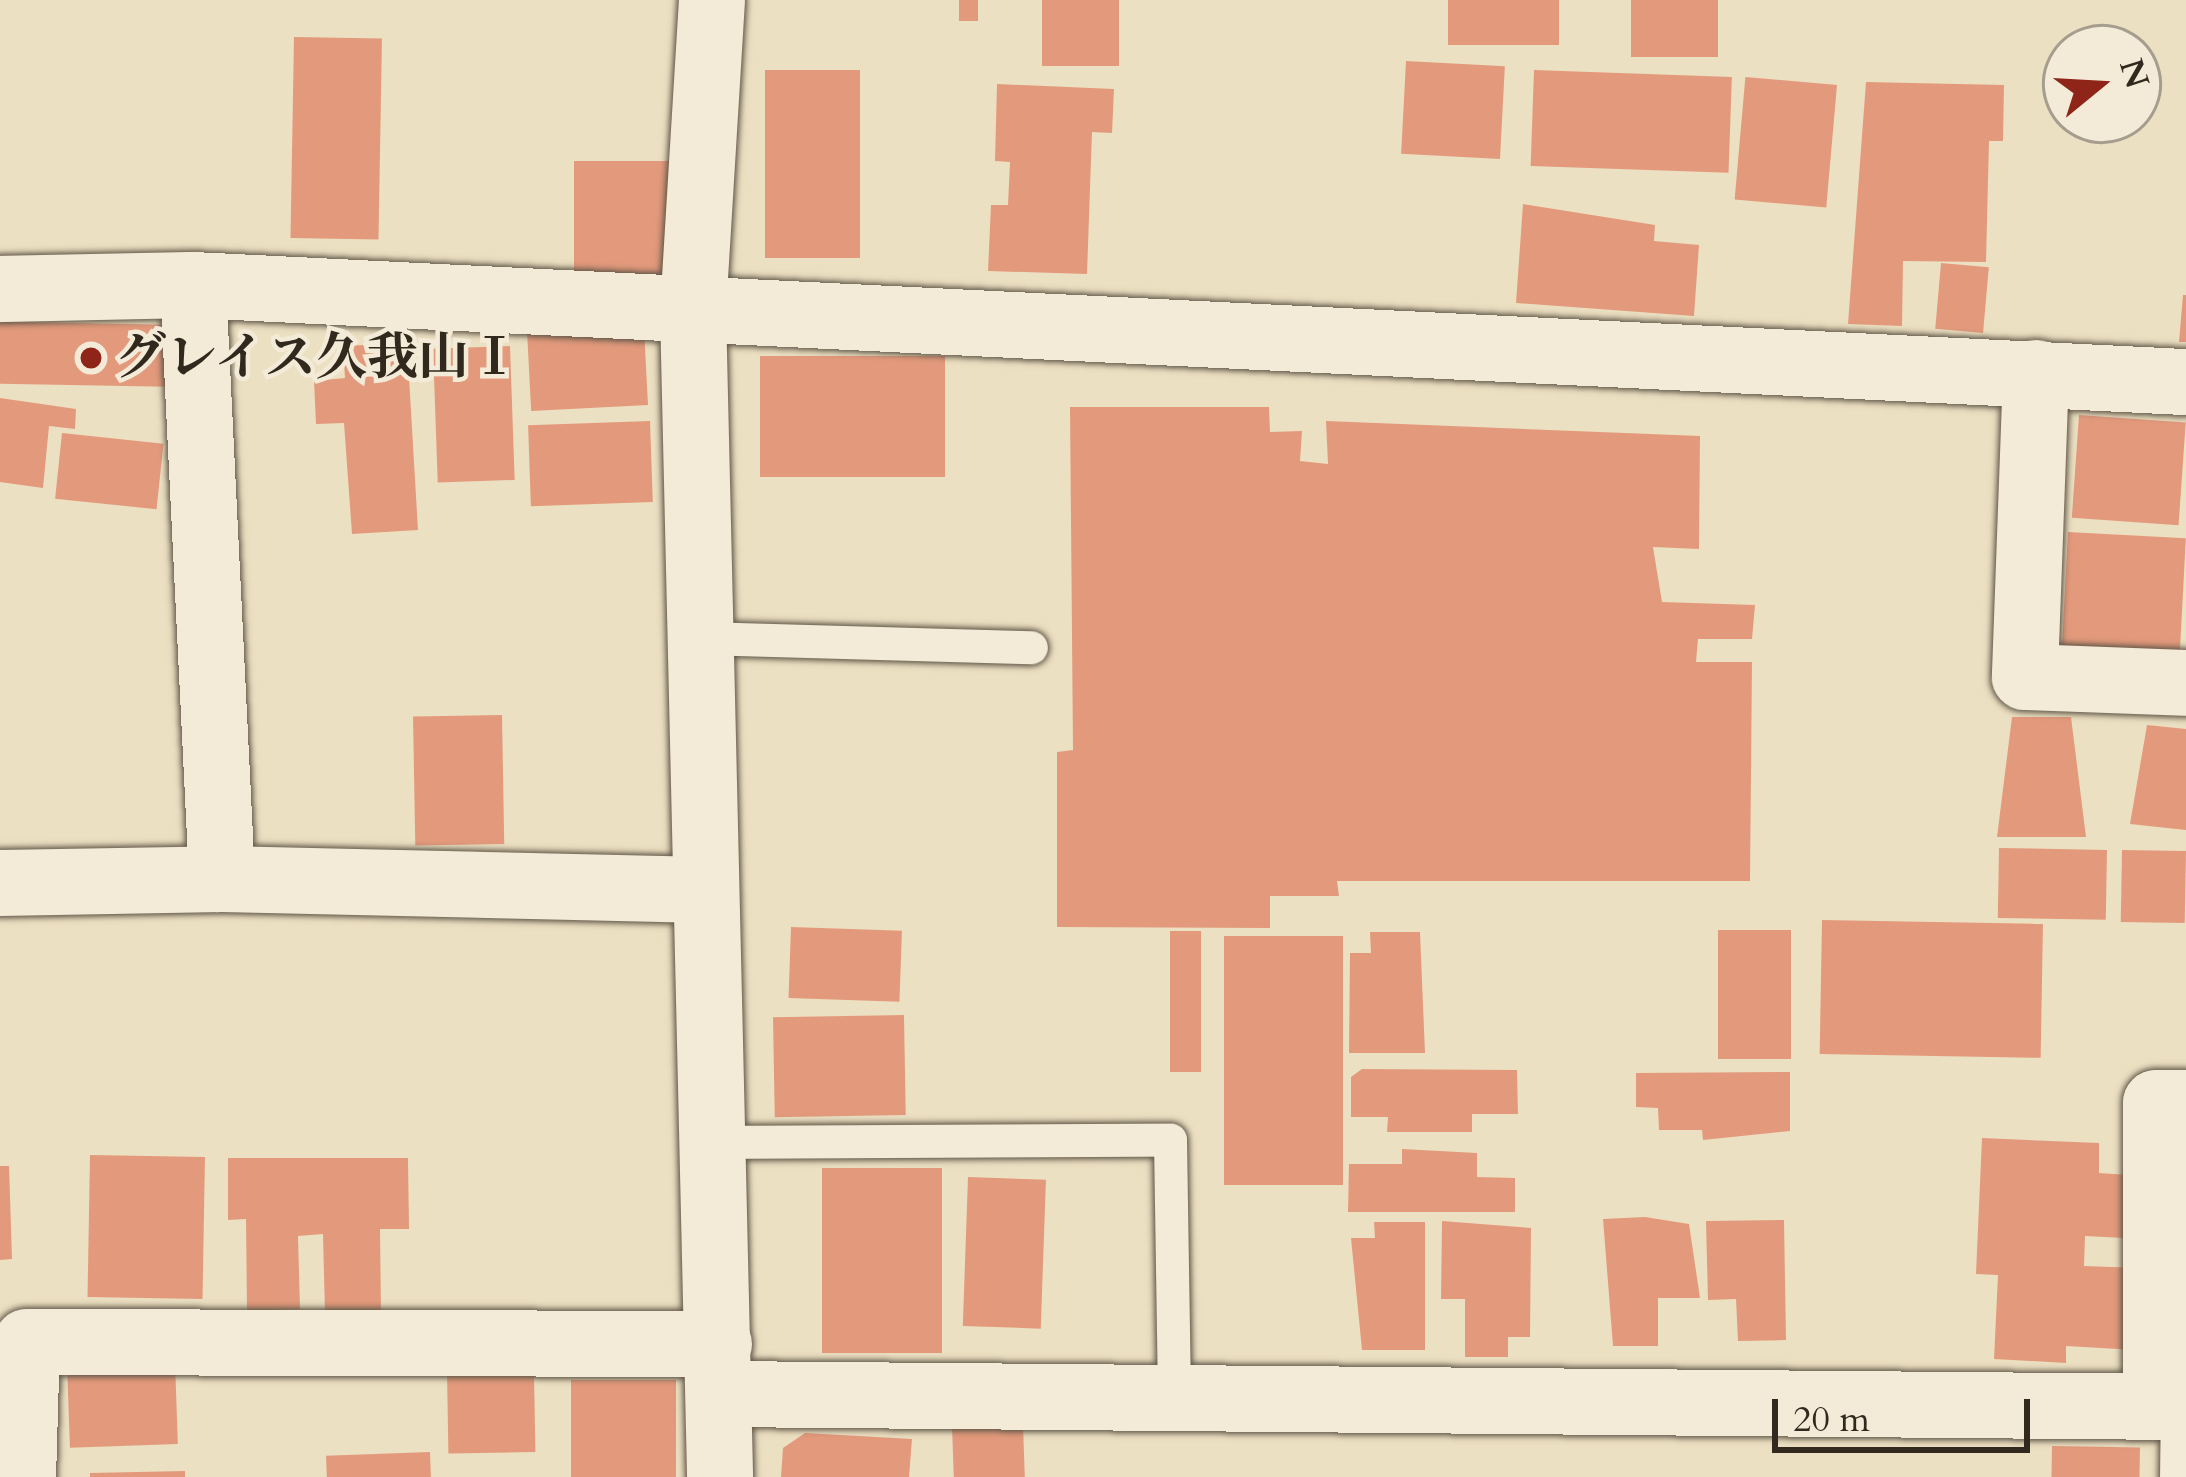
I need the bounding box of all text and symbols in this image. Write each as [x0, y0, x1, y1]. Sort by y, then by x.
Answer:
north arrow [2042, 24, 2162, 144]
text: N [2108, 53, 2160, 94]
place label: グレイス久我山Ⅰ [115, 327, 523, 389]
marker: グレイス久我山Ⅰ [78, 345, 104, 371]
scale bar [1778, 1375, 2036, 1449]
text: 20 m [1793, 1395, 1870, 1444]

